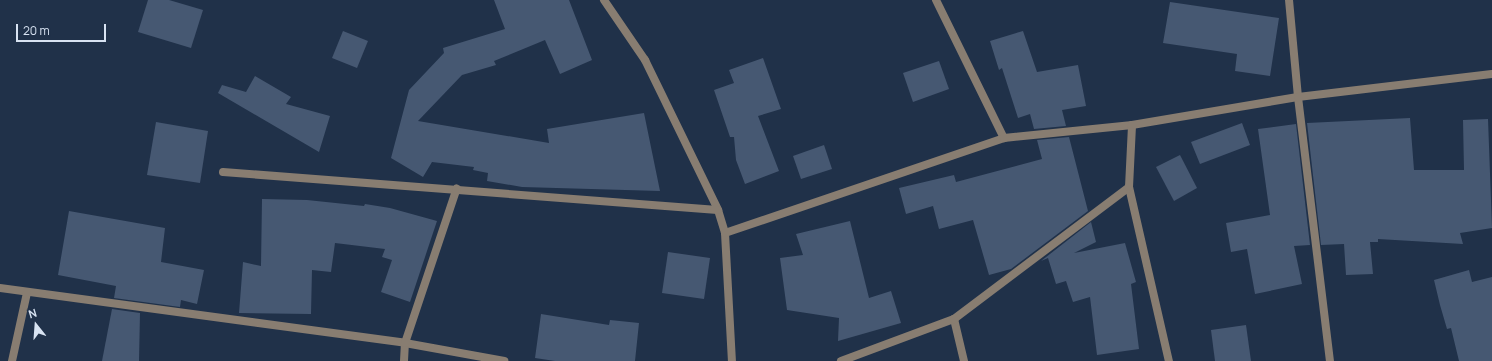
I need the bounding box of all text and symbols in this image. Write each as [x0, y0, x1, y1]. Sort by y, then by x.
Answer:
scale bar [18, 16, 108, 42]
text: 20 m [23, 22, 50, 39]
north arrow [16, 305, 56, 345]
text: N [26, 305, 38, 321]

